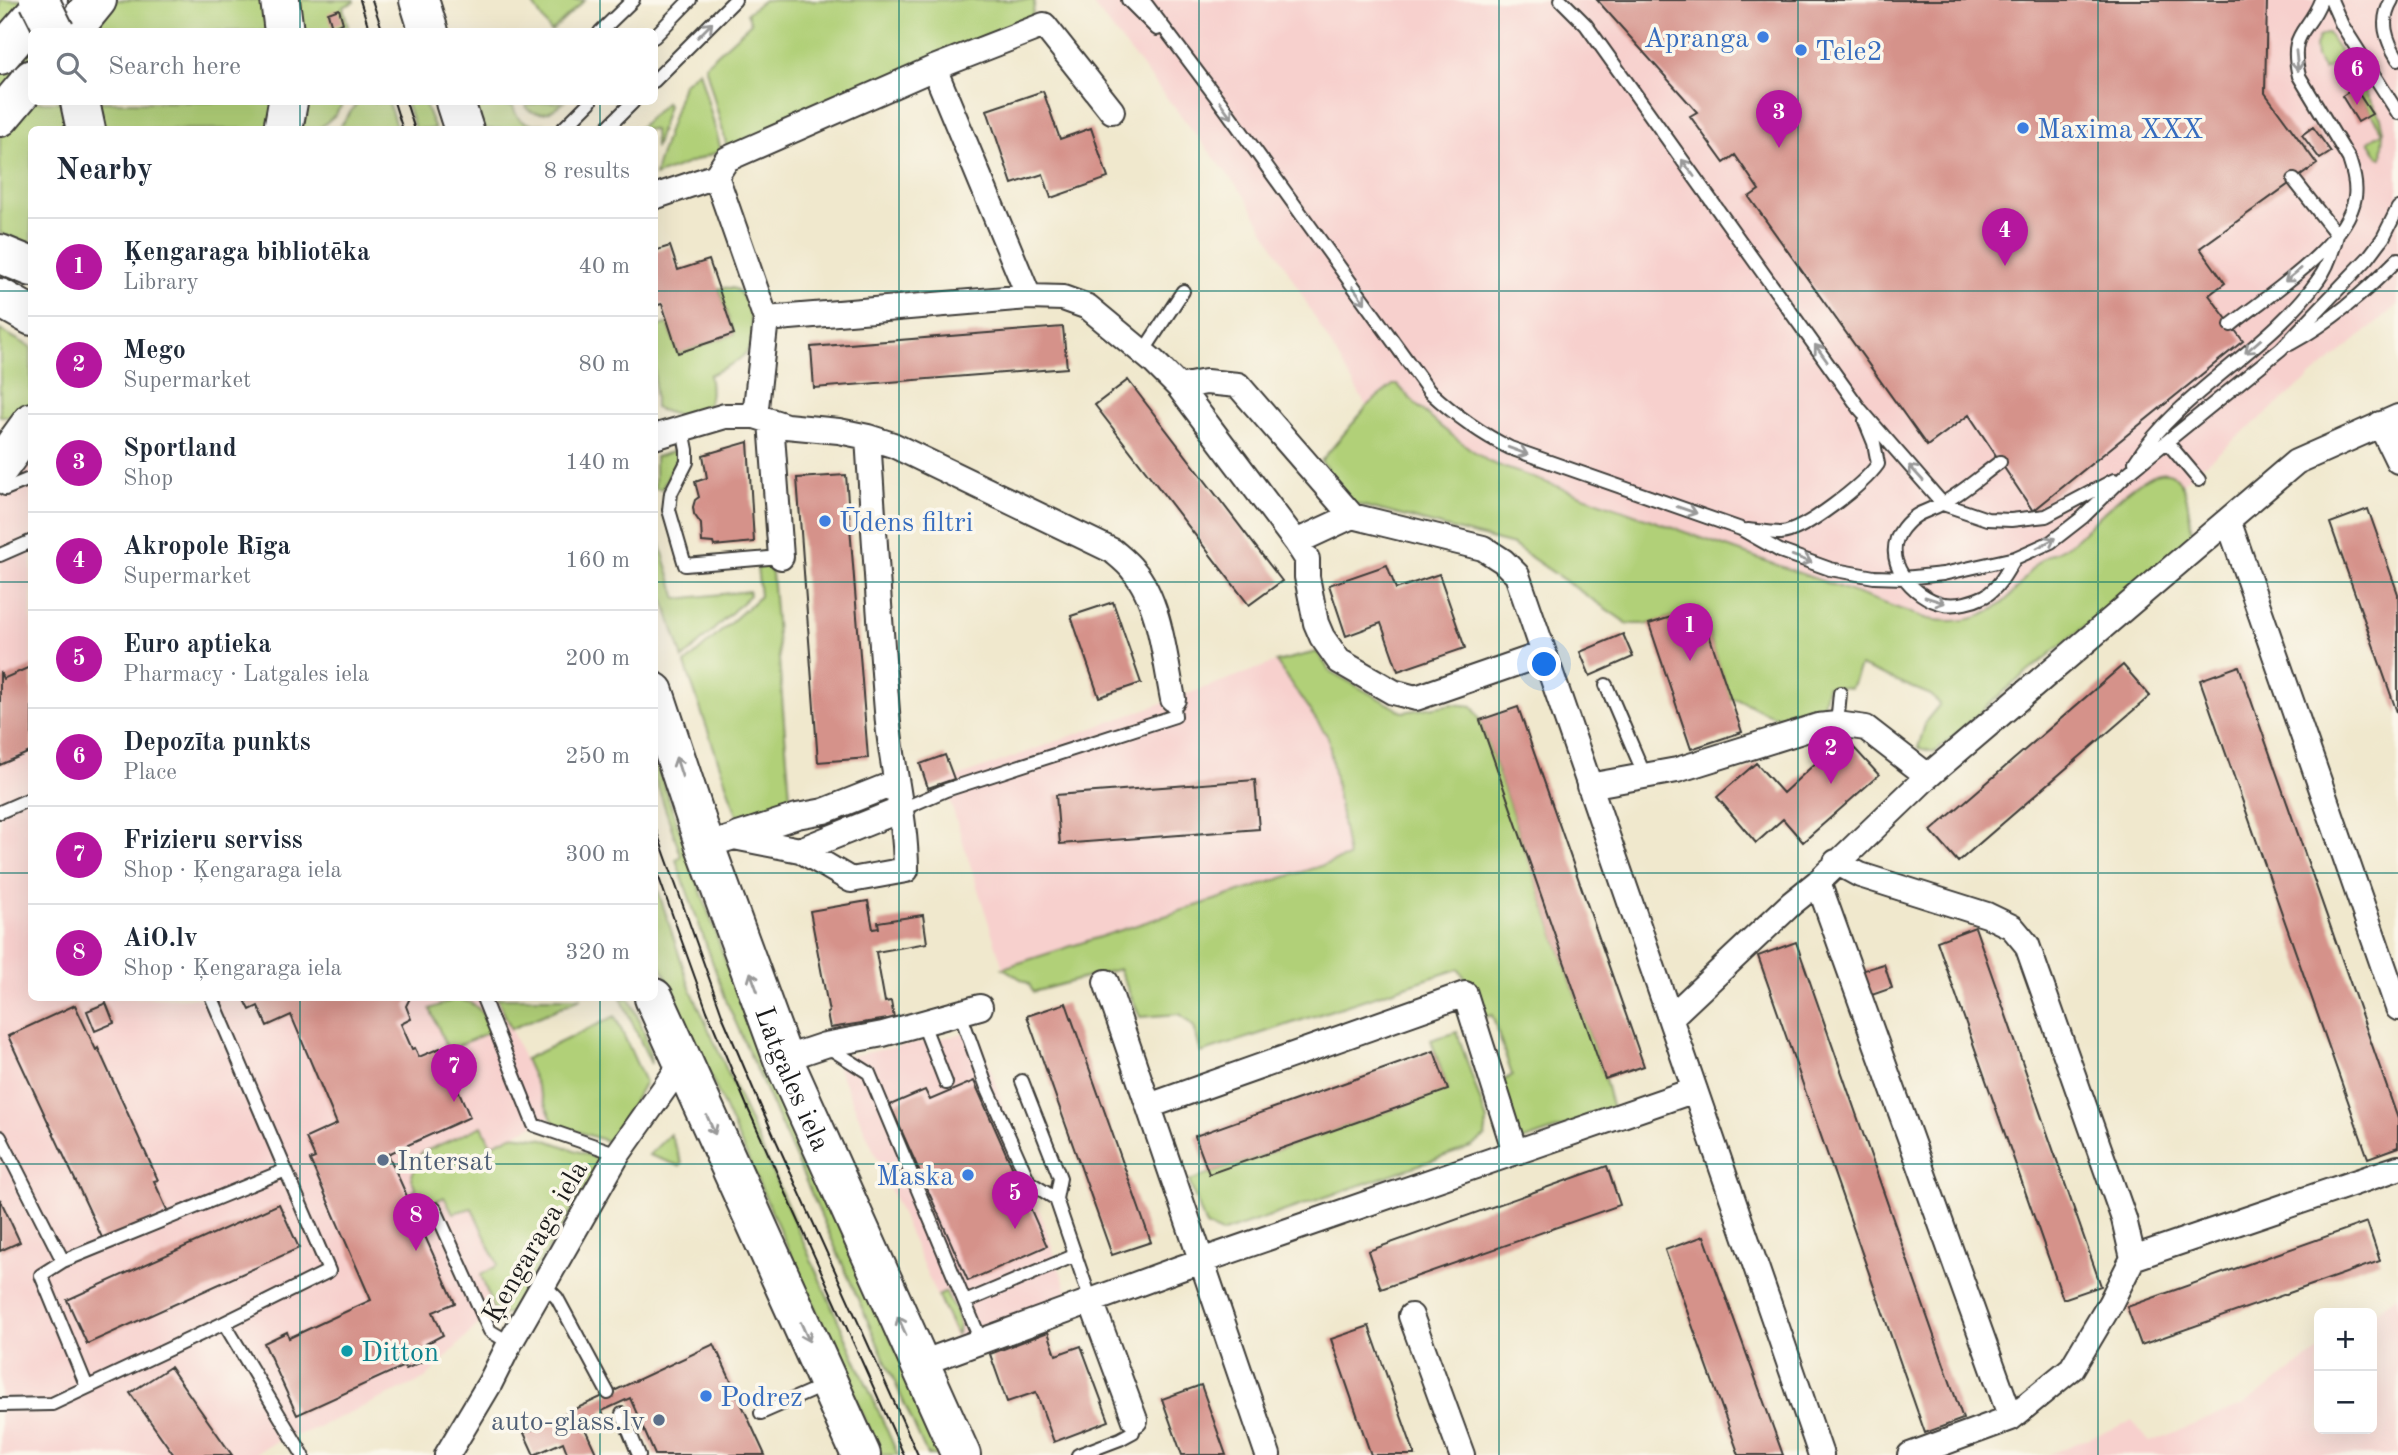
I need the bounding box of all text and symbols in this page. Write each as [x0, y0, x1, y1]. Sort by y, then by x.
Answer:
one-way arrow [696, 22, 713, 39]
place label: Apranga [1644, 26, 1749, 54]
search box [28, 28, 658, 105]
marker: Apranga [1755, 29, 1771, 45]
place label: Tele2 [1815, 39, 1883, 67]
marker: Tele2 [1793, 42, 1809, 58]
pin: 6 [2334, 47, 2380, 105]
icon: search [52, 48, 90, 86]
one-way arrow [2291, 49, 2304, 72]
text: Search here [108, 54, 241, 80]
pin: 3 [1756, 90, 1802, 148]
one-way arrow [1218, 101, 1233, 120]
place label: Maxima XXX [2037, 117, 2203, 145]
marker: Maxima XXX [2015, 120, 2031, 136]
text: Nearby [56, 156, 153, 186]
one-way arrow [1681, 159, 1695, 178]
text: 8 results [544, 160, 630, 183]
pin: 4 [1982, 208, 2028, 266]
text: Ķengaraga bibliotēka [123, 240, 370, 266]
text: 1 [72, 255, 86, 278]
text: 40 m [579, 255, 630, 278]
one-way arrow [2285, 267, 2303, 282]
text: Library [123, 271, 199, 294]
one-way arrow [1352, 285, 1366, 304]
one-way arrow [2245, 337, 2262, 354]
text: Mego [123, 338, 186, 364]
one-way arrow [1813, 344, 1828, 363]
text: 2 [72, 353, 86, 376]
text: 80 m [579, 353, 630, 376]
text: Supermarket [123, 369, 251, 392]
text: Sportland [123, 436, 237, 462]
one-way arrow [1507, 446, 1529, 458]
text: 3 [72, 451, 86, 474]
text: 140 m [565, 451, 630, 474]
one-way arrow [1908, 465, 1924, 483]
text: Shop [123, 467, 173, 490]
one-way arrow [1675, 505, 1697, 517]
place label: Ūdens filtri [839, 507, 973, 538]
marker: Ūdens filtri [817, 513, 833, 529]
text: Akropole Rīga [123, 534, 291, 560]
one-way arrow [2035, 536, 2056, 549]
text: 4 [72, 549, 86, 572]
text: 160 m [565, 549, 630, 572]
one-way arrow [1790, 553, 1812, 566]
text: Supermarket [123, 565, 251, 588]
one-way arrow [1924, 595, 1946, 608]
pin: 1 [1667, 603, 1713, 661]
text: Euro aptieka [123, 632, 271, 658]
text: 5 [72, 647, 86, 670]
text: 200 m [565, 647, 630, 670]
your location [1527, 647, 1561, 681]
text: Pharmacy · Latgales iela [123, 663, 369, 686]
pin: 2 [1808, 726, 1854, 784]
text: Depozīta punkts [123, 730, 311, 756]
text: 6 [72, 745, 86, 768]
text: 250 m [565, 745, 630, 768]
one-way arrow [672, 757, 684, 779]
text: Place [123, 761, 177, 784]
text: Frizieru serviss [123, 828, 303, 854]
text: 7 [72, 843, 86, 866]
text: 300 m [565, 843, 630, 866]
text: Shop · Ķengaraga iela [123, 859, 342, 882]
text: AiO.lv [123, 926, 198, 952]
text: 8 [72, 941, 86, 964]
text: 320 m [565, 941, 630, 964]
text: Shop · Ķengaraga iela [123, 957, 342, 980]
one-way arrow [747, 972, 759, 994]
street label: Latgales iela [748, 1004, 834, 1156]
pin: 7 [431, 1044, 477, 1102]
one-way arrow [706, 1114, 719, 1135]
place label: Intersat [397, 1149, 493, 1177]
marker: Intersat [375, 1152, 391, 1168]
street label: Ķengaraga iela [479, 1157, 594, 1328]
place label: Maska [876, 1164, 954, 1192]
marker: Maska [960, 1167, 976, 1183]
pin: 5 [992, 1171, 1038, 1229]
pin: 8 [393, 1193, 439, 1251]
map controls [2314, 1308, 2377, 1434]
button: + [2314, 1308, 2377, 1371]
one-way arrow [895, 1316, 908, 1337]
one-way arrow [799, 1321, 812, 1342]
place label: Ditton [361, 1340, 439, 1368]
marker: Ditton [339, 1343, 355, 1359]
button: − [2314, 1371, 2377, 1434]
place label: Podrez [720, 1385, 803, 1413]
marker: Podrez [698, 1388, 714, 1404]
place label: auto-glass.lv [491, 1409, 645, 1437]
marker: auto-glass.lv [651, 1412, 667, 1428]

